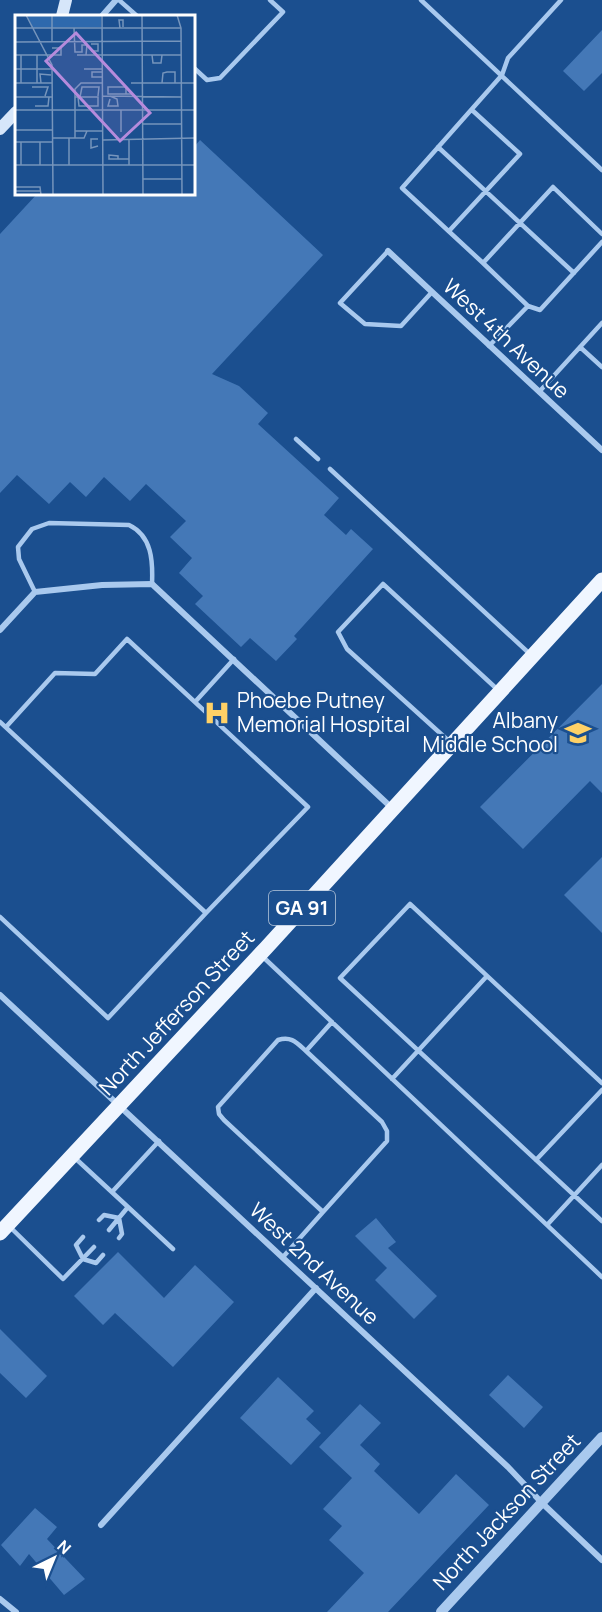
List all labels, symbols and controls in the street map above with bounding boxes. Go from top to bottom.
inset map [15,15,195,195]
street label: West 4th Avenue [437,272,576,404]
place label: Phoebe Putney Memorial Hospital [237,686,410,738]
hospital icon: Phoebe Putney Memorial Hospital [202,698,232,728]
place label: Albany Middle School [422,706,558,758]
school or university icon: Albany Middle School [563,718,593,748]
road number: GA 91 [269,891,335,925]
street label: North Jefferson Street [92,924,260,1101]
street label: West 2nd Avenue [244,1196,385,1331]
street label: North Jackson Street [426,1427,586,1596]
north arrow [24,1528,84,1588]
text: N [53,1535,76,1559]

